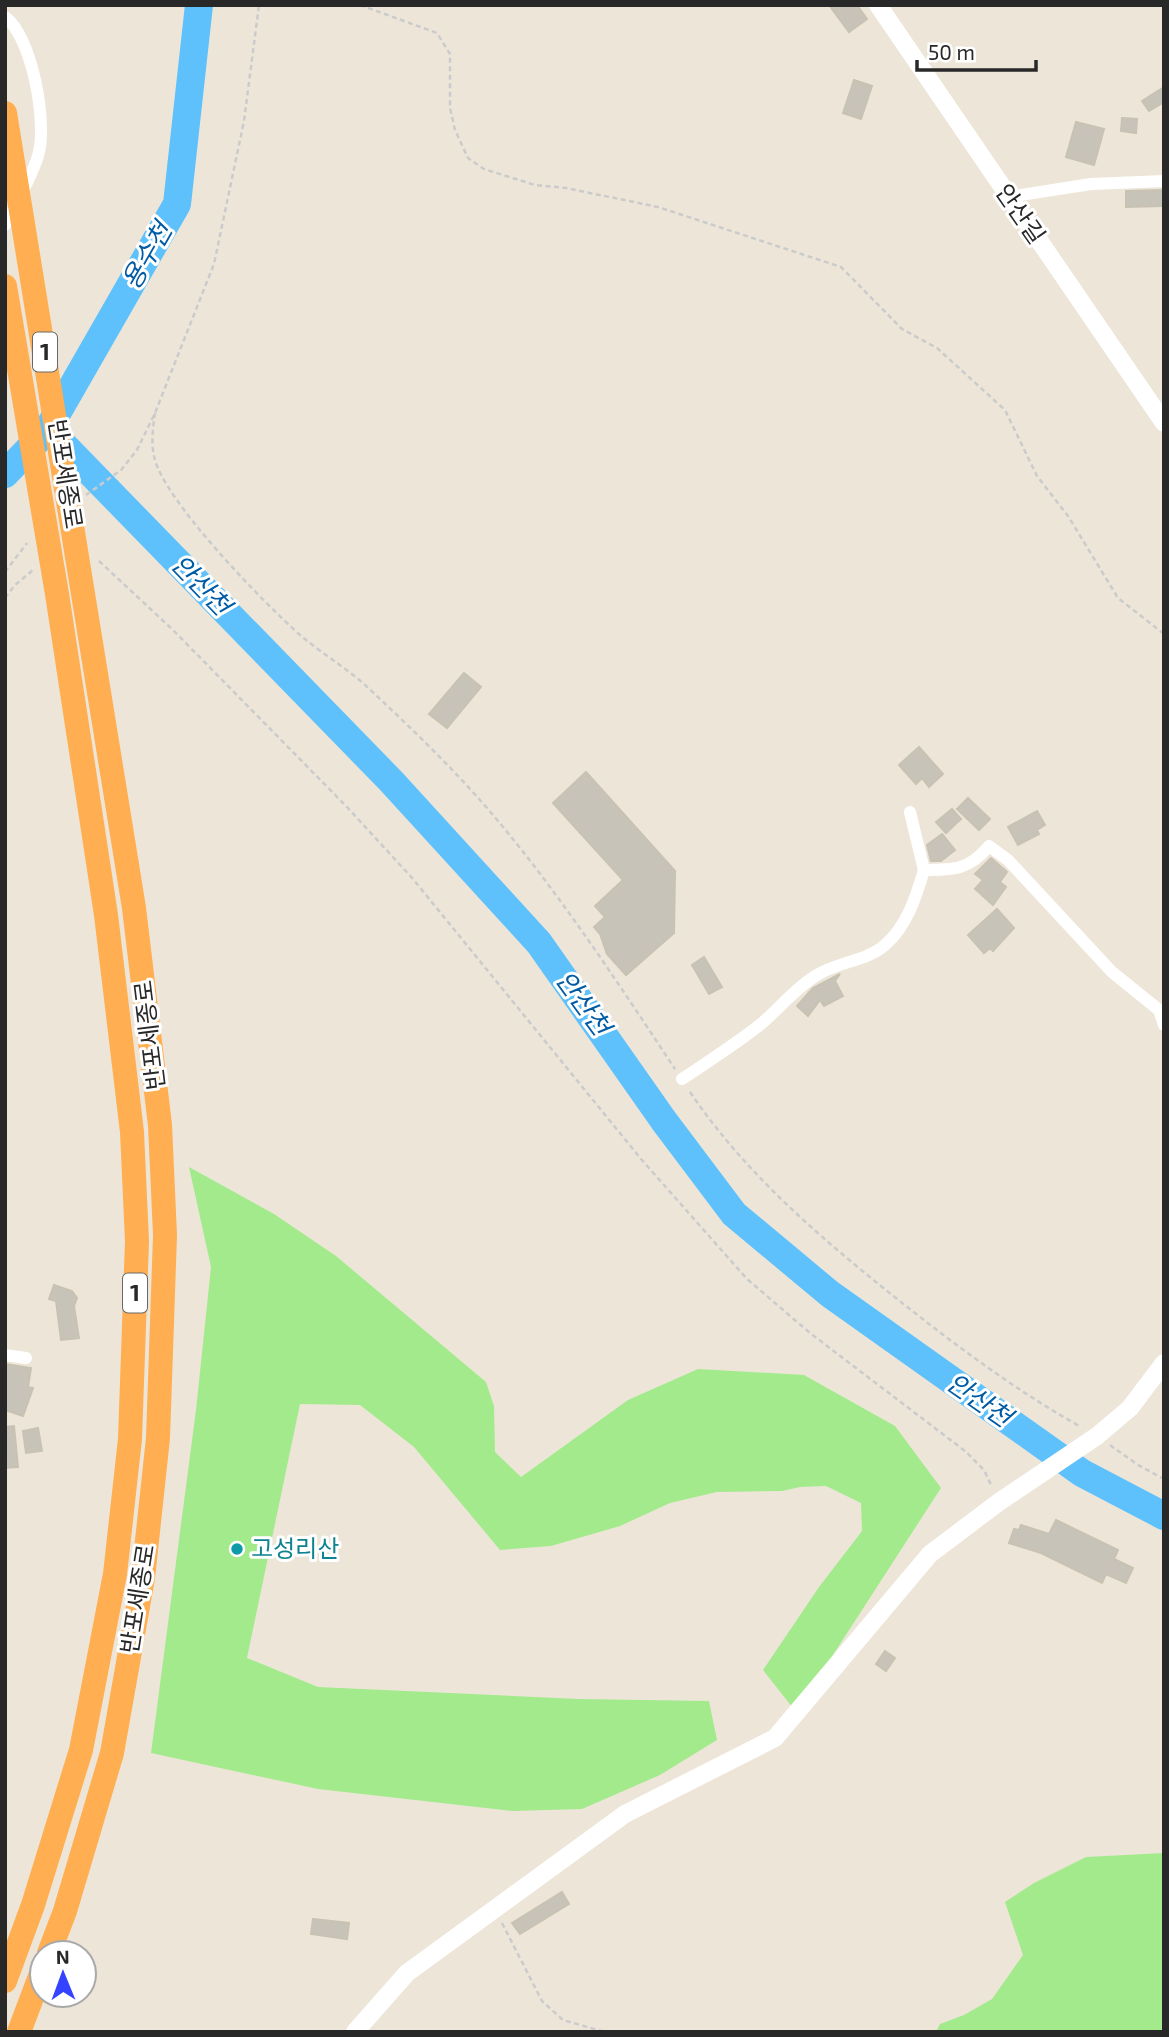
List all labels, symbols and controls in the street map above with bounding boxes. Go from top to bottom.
scale bar [917,28,1036,72]
text: 50 m [928,39,975,64]
street label: 안산길 [990,178,1052,249]
water label: 용수천 [114,214,179,294]
road number: 1 [33,332,57,372]
street label: 반포세종로 [44,417,89,531]
water label: 안산천 [166,547,240,623]
water label: 안산천 [551,964,620,1043]
street label: 반포세종로 [127,979,170,1092]
road number: 1 [123,1274,147,1312]
water label: 안산천 [942,1365,1021,1434]
place label: 고성리산 [251,1533,339,1562]
marker: 고성리산 [229,1541,245,1557]
street label: 반포세종로 [114,1542,159,1656]
north arrow [28,1939,98,2009]
text: N [56,1945,70,1968]

